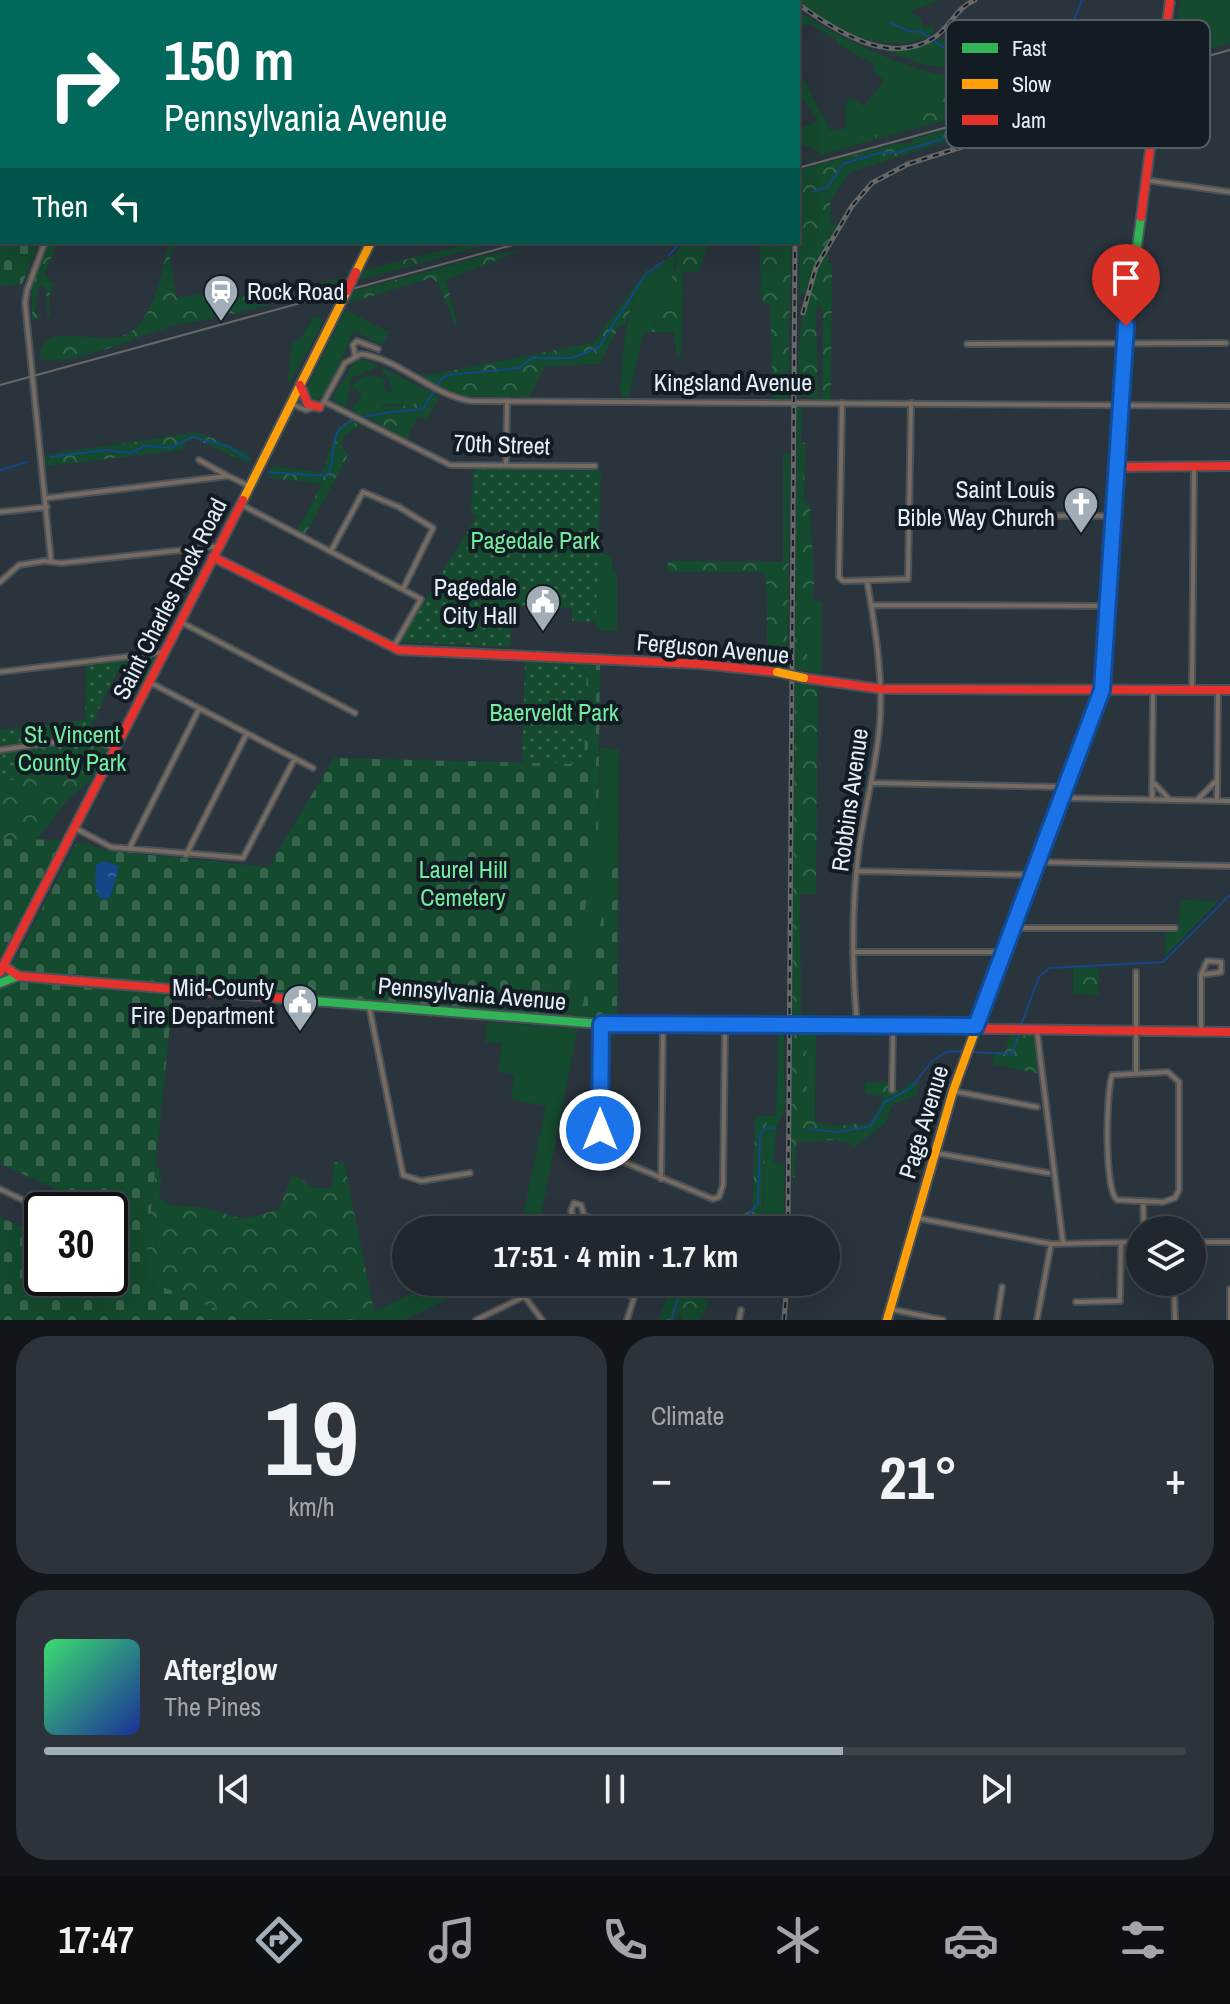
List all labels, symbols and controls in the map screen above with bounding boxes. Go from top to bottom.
legend [946,20,1210,148]
text: 150 m [164,22,294,97]
icon: right [32,32,136,136]
text: Fast [1012,33,1046,63]
text: Slow [1012,69,1051,99]
text: Pennsylvania Avenue [164,94,447,142]
text: Jam [1012,105,1046,135]
icon: left [104,184,148,228]
text: Then [32,186,88,226]
pin [1092,244,1160,326]
icon: arrive [1104,256,1148,300]
station icon: Rock Road [202,273,240,323]
place label: Rock Road [247,275,344,307]
street label: Kingsland Avenue [654,366,812,398]
street label: 70th Street [453,426,551,462]
place label: Saint Louis Bible Way Church [897,473,1055,533]
church icon: Saint Louis Bible Way Church [1062,485,1100,535]
street label: Saint Charles Rock Road [104,492,234,705]
park label: Pagedale Park [470,524,600,556]
place label: Pagedale City Hall [434,571,517,631]
public building icon: Pagedale City Hall [524,583,562,633]
street label: Ferguson Avenue [635,625,791,671]
park label: Baerveldt Park [489,696,619,728]
park label: St. Vincent County Park [18,718,126,778]
street label: Robbins Avenue [823,726,875,873]
park label: Laurel Hill Cemetery [419,853,507,913]
street label: Pennsylvania Avenue [377,969,568,1017]
place label: Mid-County Fire Department [131,971,275,1031]
public building icon: Mid-County Fire Department [281,983,319,1033]
street label: Page Avenue [891,1061,955,1182]
position arrow [558,1088,642,1172]
speed limit sign: 30 [24,1192,128,1296]
map controls [1126,1216,1206,1296]
button: layers [1126,1216,1206,1296]
text: 17:51 · 4 min · 1.7 km [494,1236,738,1276]
text: 19 [264,1367,359,1507]
text: Climate [651,1398,724,1433]
text: 21° [879,1437,958,1518]
text: − [651,1448,672,1508]
text: + [1165,1448,1186,1508]
text: km/h [288,1489,335,1524]
text: Afterglow [164,1649,277,1689]
text: The Pines [164,1689,261,1724]
icon: previous [212,1767,256,1811]
icon: pause [593,1767,637,1811]
icon: next [974,1767,1018,1811]
icon: directions [251,1912,307,1968]
icon: music [424,1912,480,1968]
icon: phone [597,1912,653,1968]
icon: climate [770,1912,826,1968]
icon: car [943,1912,999,1968]
icon: filters [1115,1912,1171,1968]
text: 17:47 [58,1916,134,1964]

